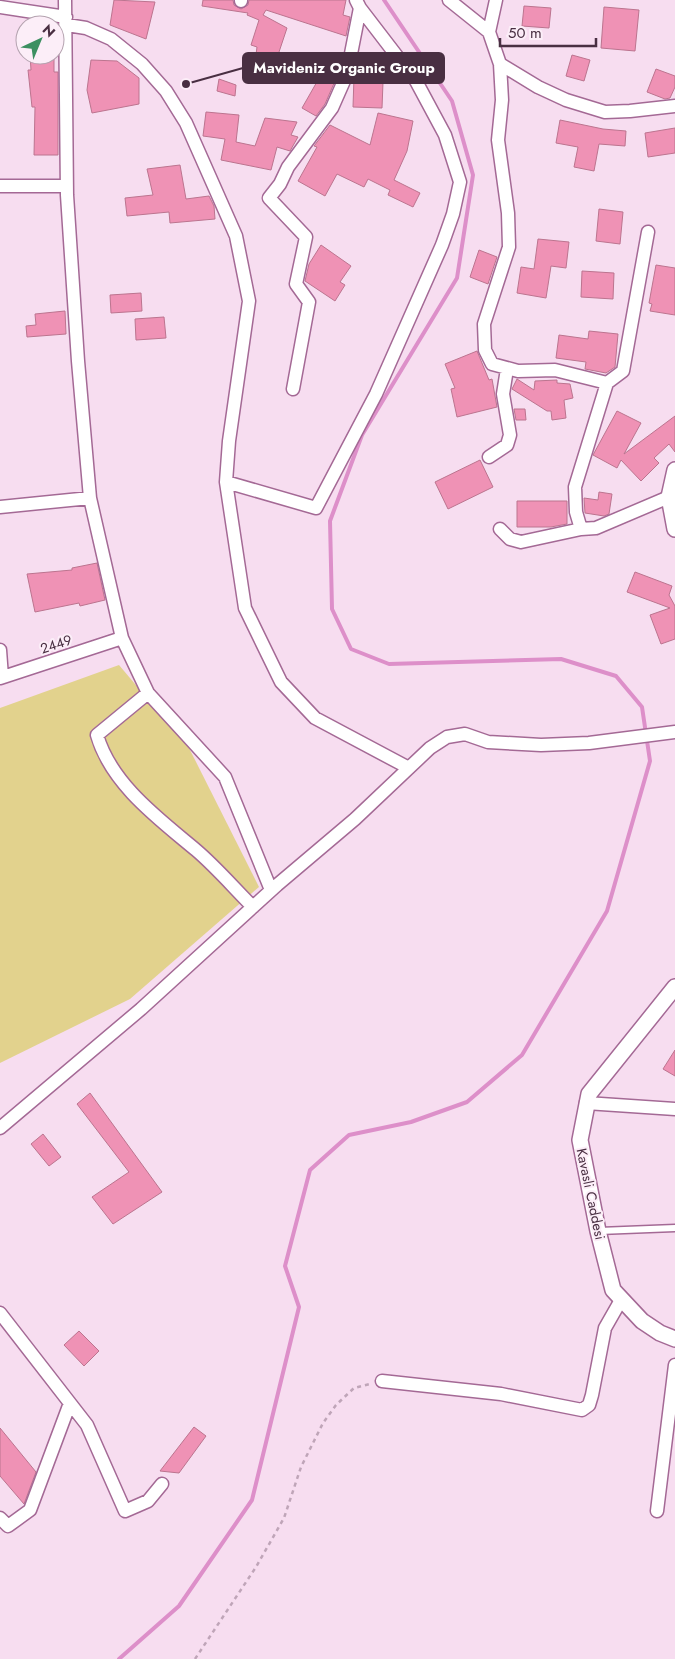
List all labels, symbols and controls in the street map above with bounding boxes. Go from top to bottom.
north arrow [15,15,65,65]
scale bar [500,15,596,47]
text: N [38,20,60,42]
text: 50 m [508,22,542,44]
callout: Mavideniz Organic Group [243,53,444,83]
text: Mavideniz Organic Group [253,57,435,79]
street label: 2449 [38,629,74,659]
street label: Kavasli Caddesi [572,1146,610,1242]

